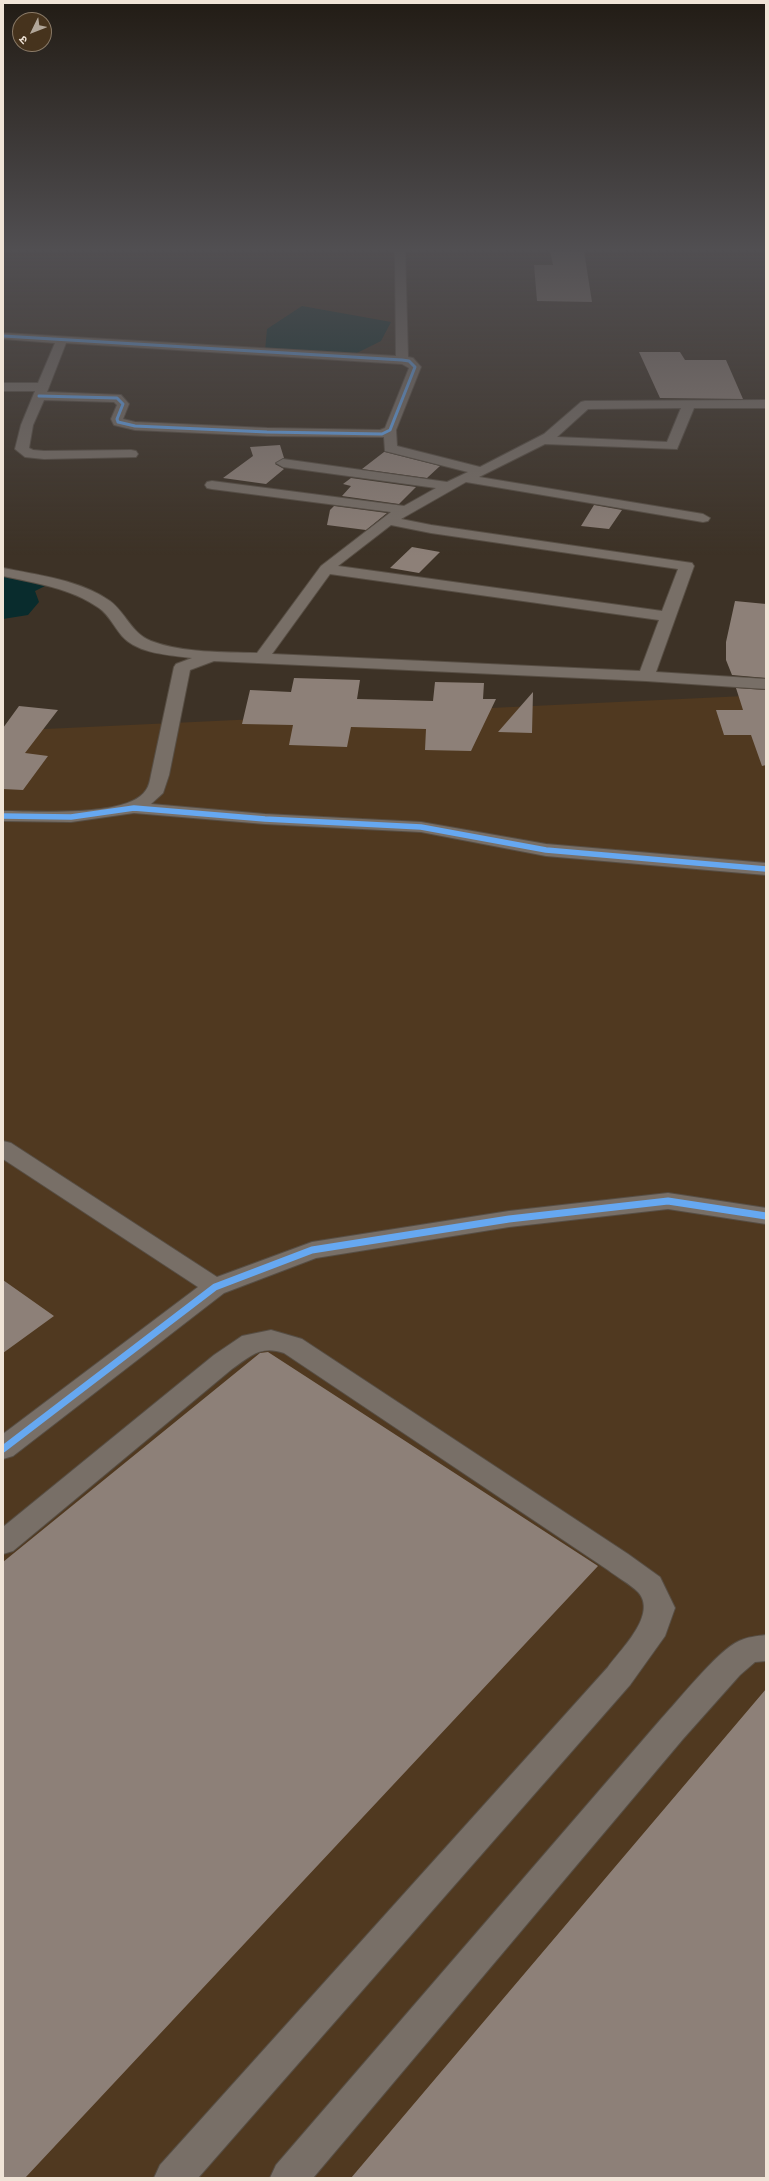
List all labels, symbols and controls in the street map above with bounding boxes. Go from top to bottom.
north arrow [12,12,52,52]
text: उ [17,33,31,47]

